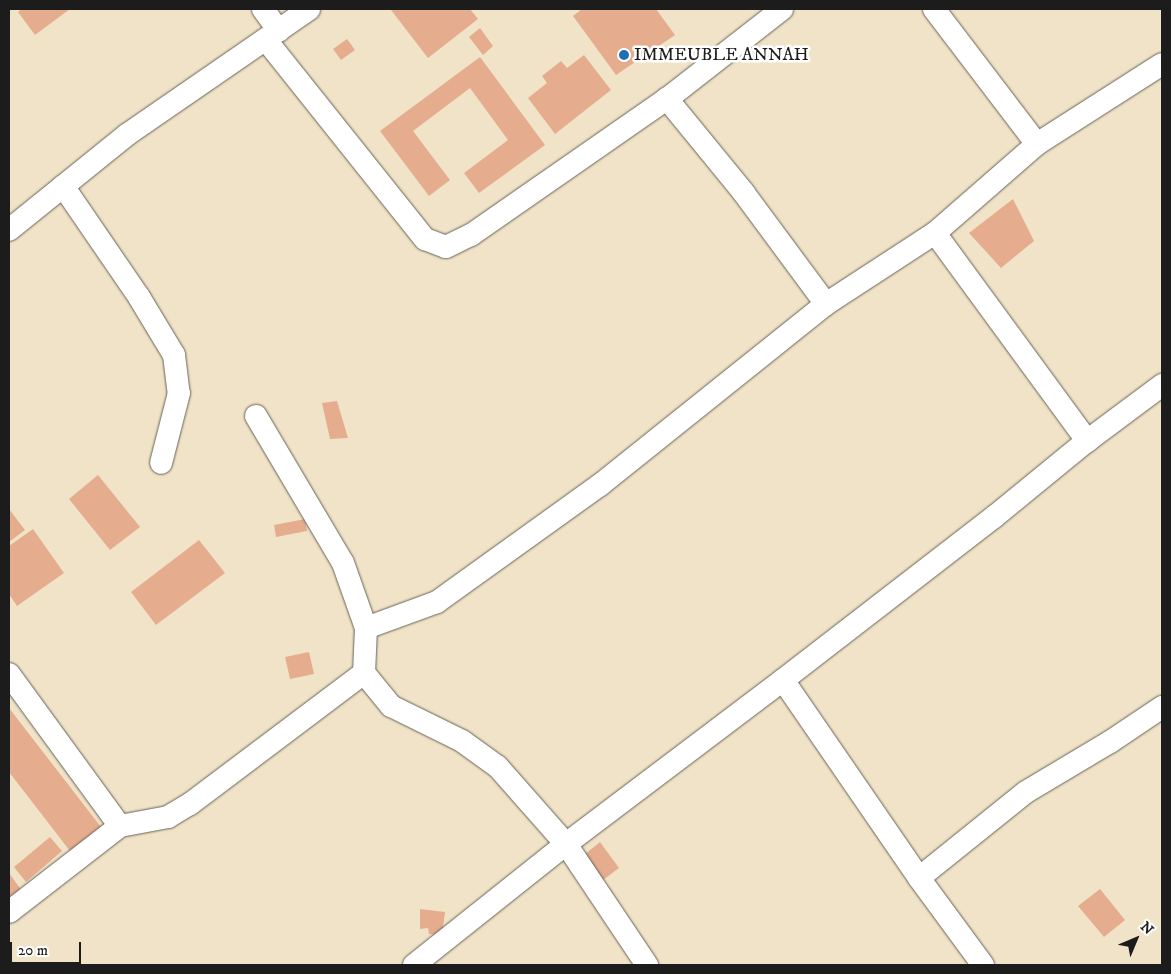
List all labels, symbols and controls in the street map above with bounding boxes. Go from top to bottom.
place label: IMMEUBLE ANNAH [634,44,809,66]
marker: IMMEUBLE ANNAH [618,49,630,61]
north arrow [1111,914,1161,964]
text: N [1136,918,1157,939]
scale bar [12,932,84,964]
text: 20 m [18,941,48,960]

